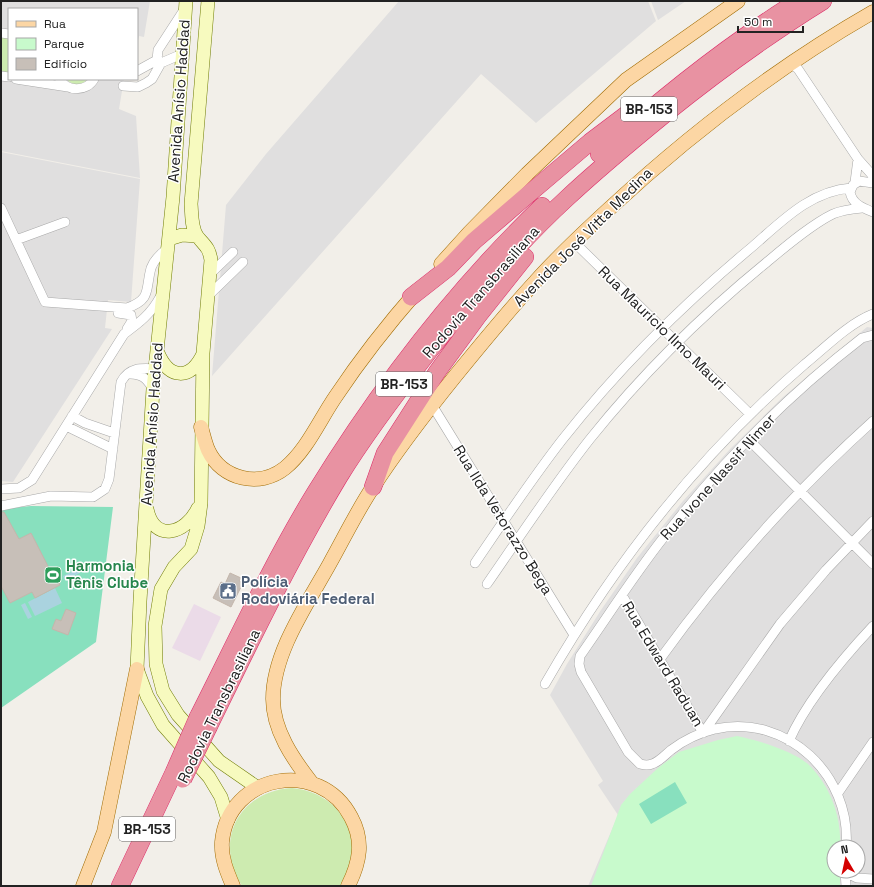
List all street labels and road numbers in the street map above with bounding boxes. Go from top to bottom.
street label: Avenida Anísio Haddad [163,19,194,183]
road number: BR-153 [621,97,677,121]
street label: Avenida José Vitta Medina [509,163,657,310]
street label: Rodovia Transbrasiliana [418,221,543,362]
street label: Rua Maurício Ilmo Mauri [595,262,730,394]
street label: Avenida Anísio Haddad [136,342,167,506]
road number: BR-153 [376,372,432,396]
street label: Rua Ivone Nassif Nimer [656,409,780,544]
street label: Rua Ilda Vetorazzo Bega [449,441,558,599]
street label: Rua Edward Raduan [618,597,708,730]
street label: Rodovia Transbrasiliana [173,625,264,786]
road number: BR-153 [119,817,175,841]

